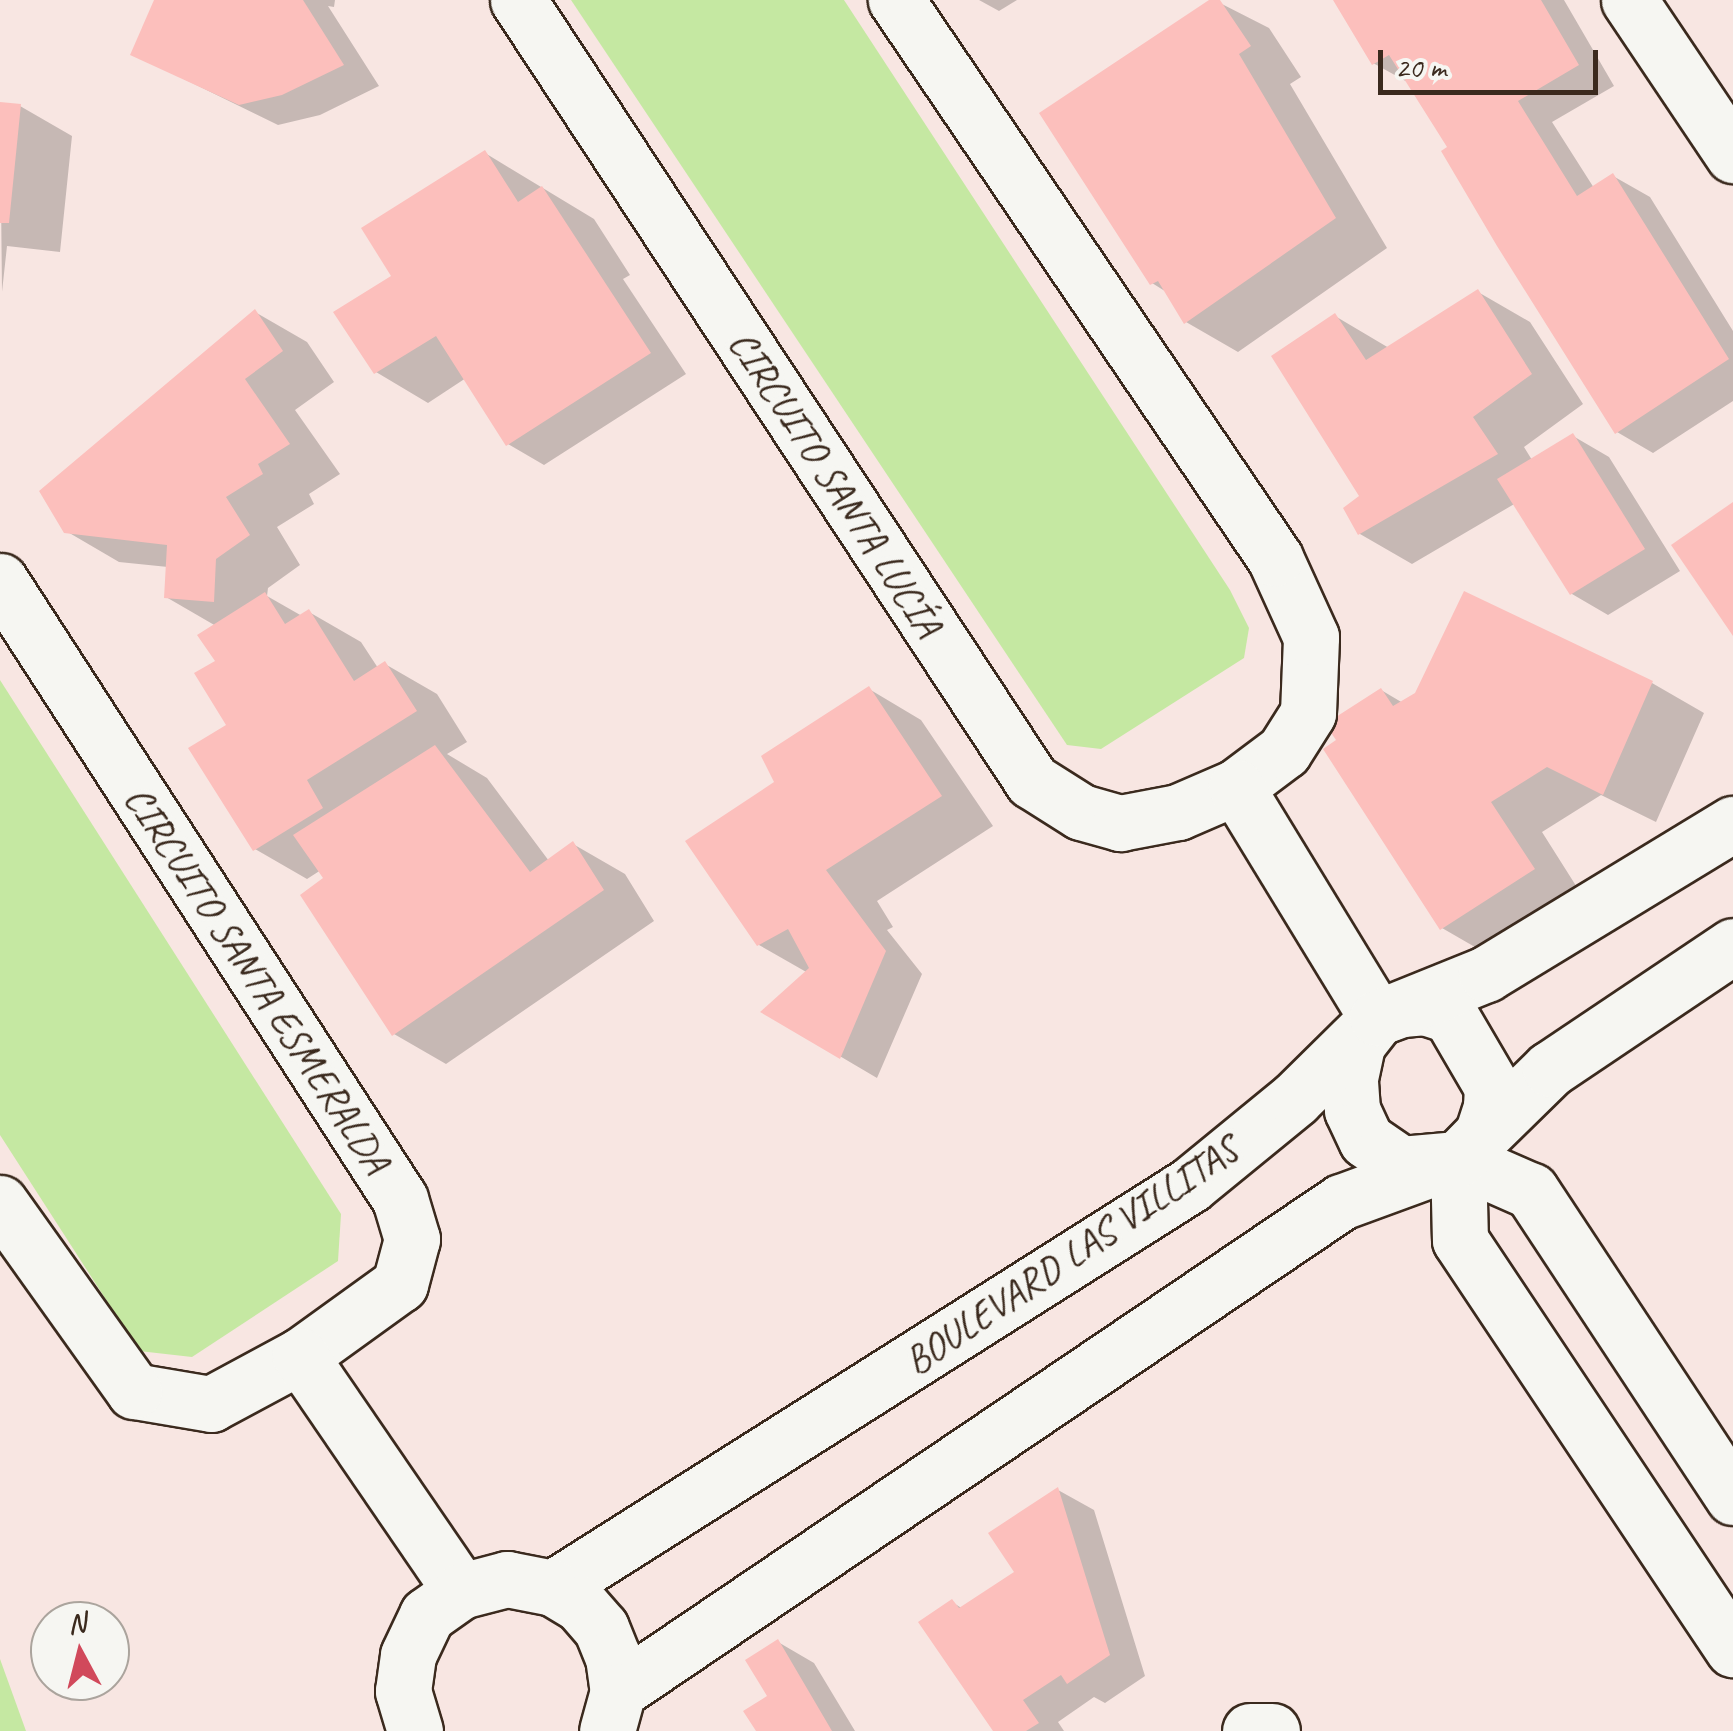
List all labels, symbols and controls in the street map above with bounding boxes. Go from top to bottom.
scale bar [1383,30,1603,92]
text: 20 m [1395,48,1446,86]
street label: CIRCUITO SANTA LUCÍA [719,321,953,645]
street label: CIRCUITO SANTA ESMERALDA [114,776,402,1182]
street label: BOULEVARD LAS VILLITAS [894,1125,1248,1385]
north arrow [30,1601,130,1701]
text: N [66,1604,87,1641]

